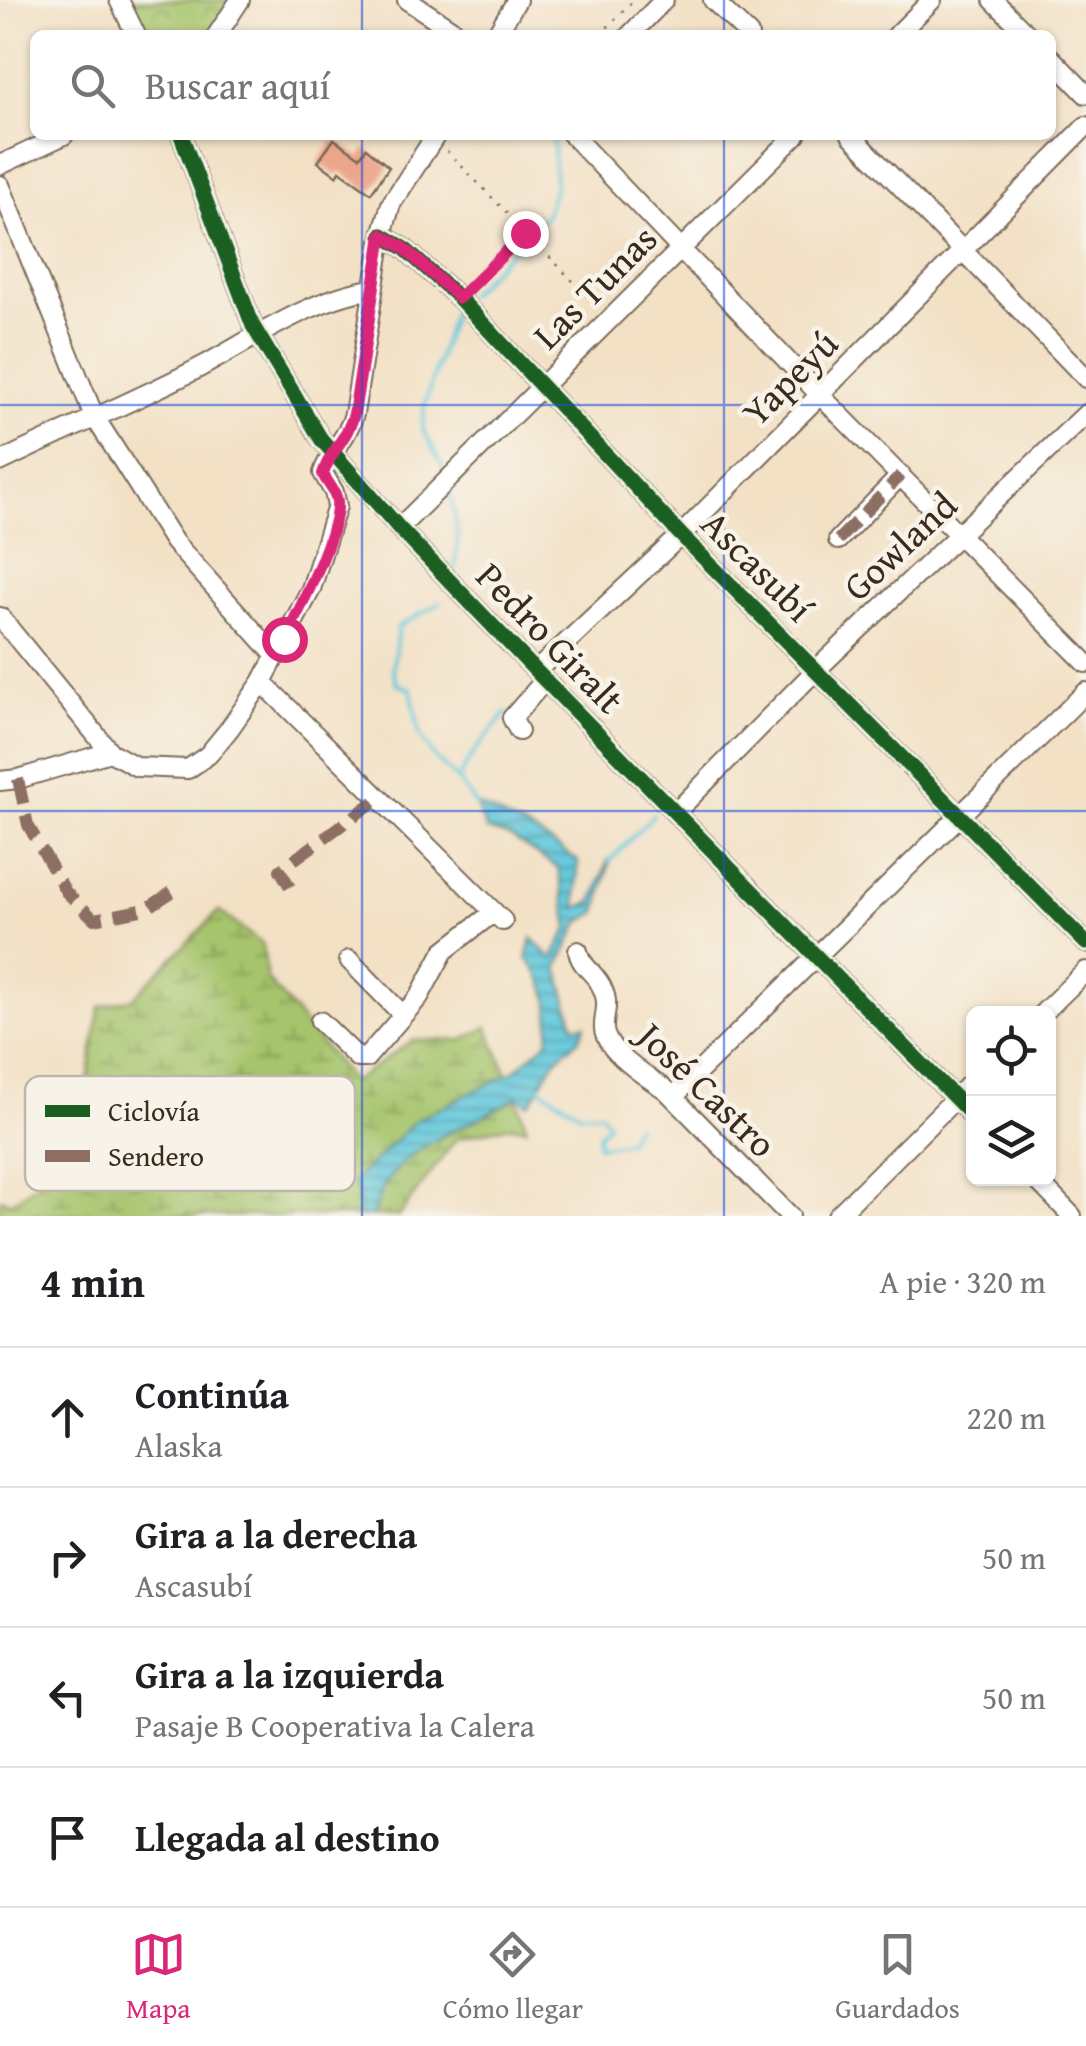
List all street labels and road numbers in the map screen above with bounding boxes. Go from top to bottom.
street label: Las Tunas [519,211,669,361]
street label: Yapeyú [728,316,851,438]
street label: Gowland [830,477,970,613]
street label: Ascasubí [689,496,828,635]
street label: Pedro Giralt [464,549,637,726]
street label: José Castro [623,1006,790,1170]

